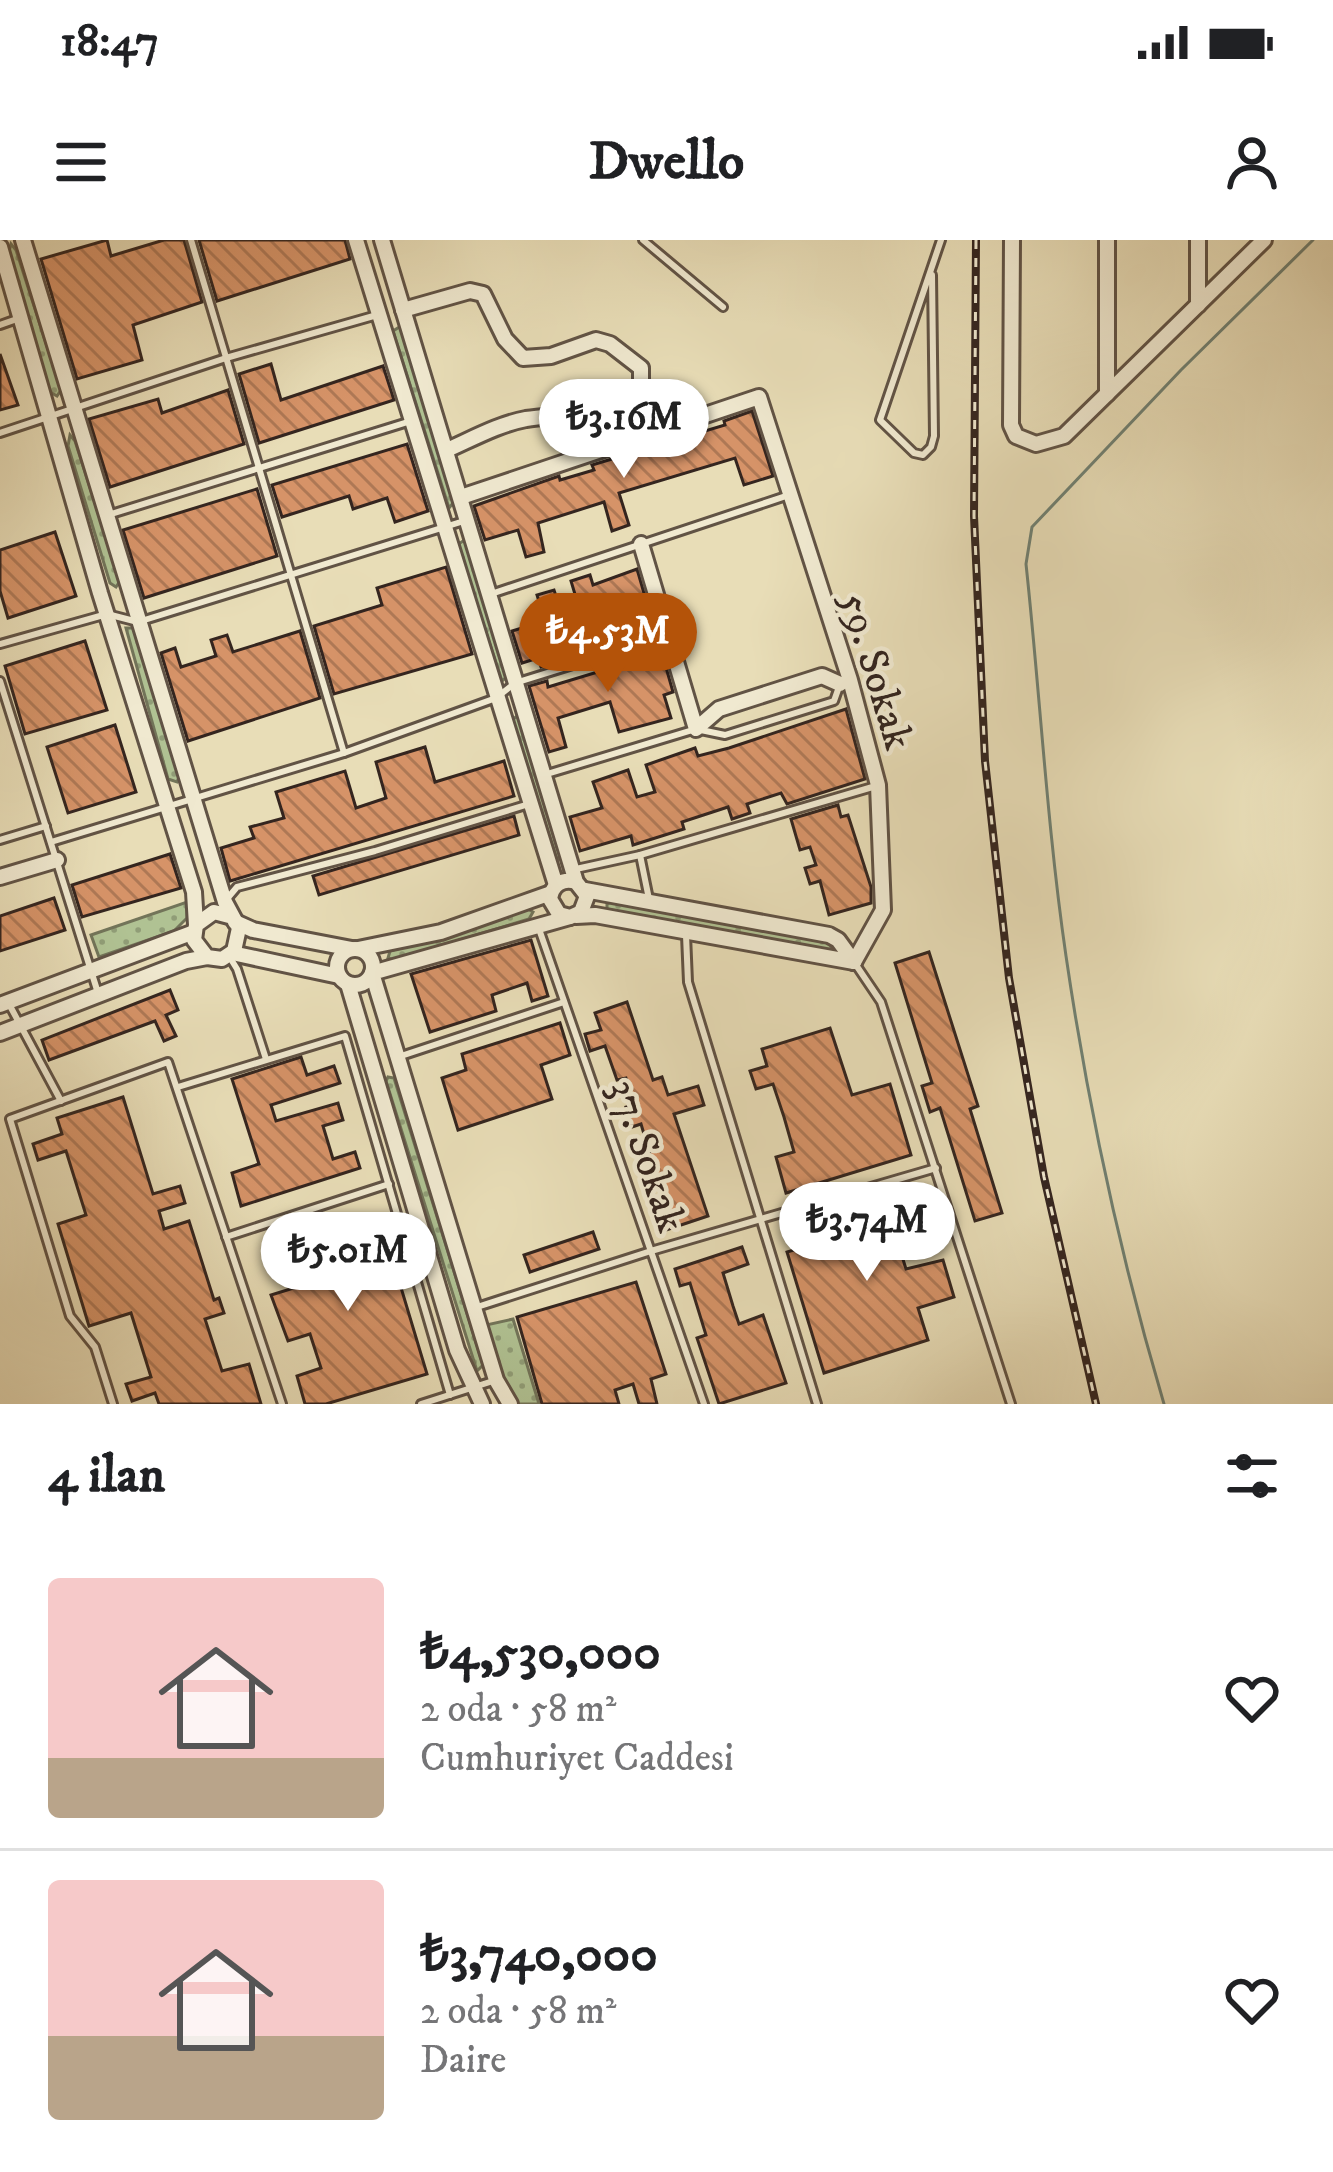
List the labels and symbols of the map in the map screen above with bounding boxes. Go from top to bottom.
pin: ₺3.16M [526,379,722,481]
street label: 59. Sokak [827,586,924,756]
pin: ₺4.53M [510,593,706,695]
street label: 37. Sokak [596,1073,697,1239]
pin: ₺3.74M [769,1182,965,1284]
pin: ₺5.01M [250,1212,446,1314]

